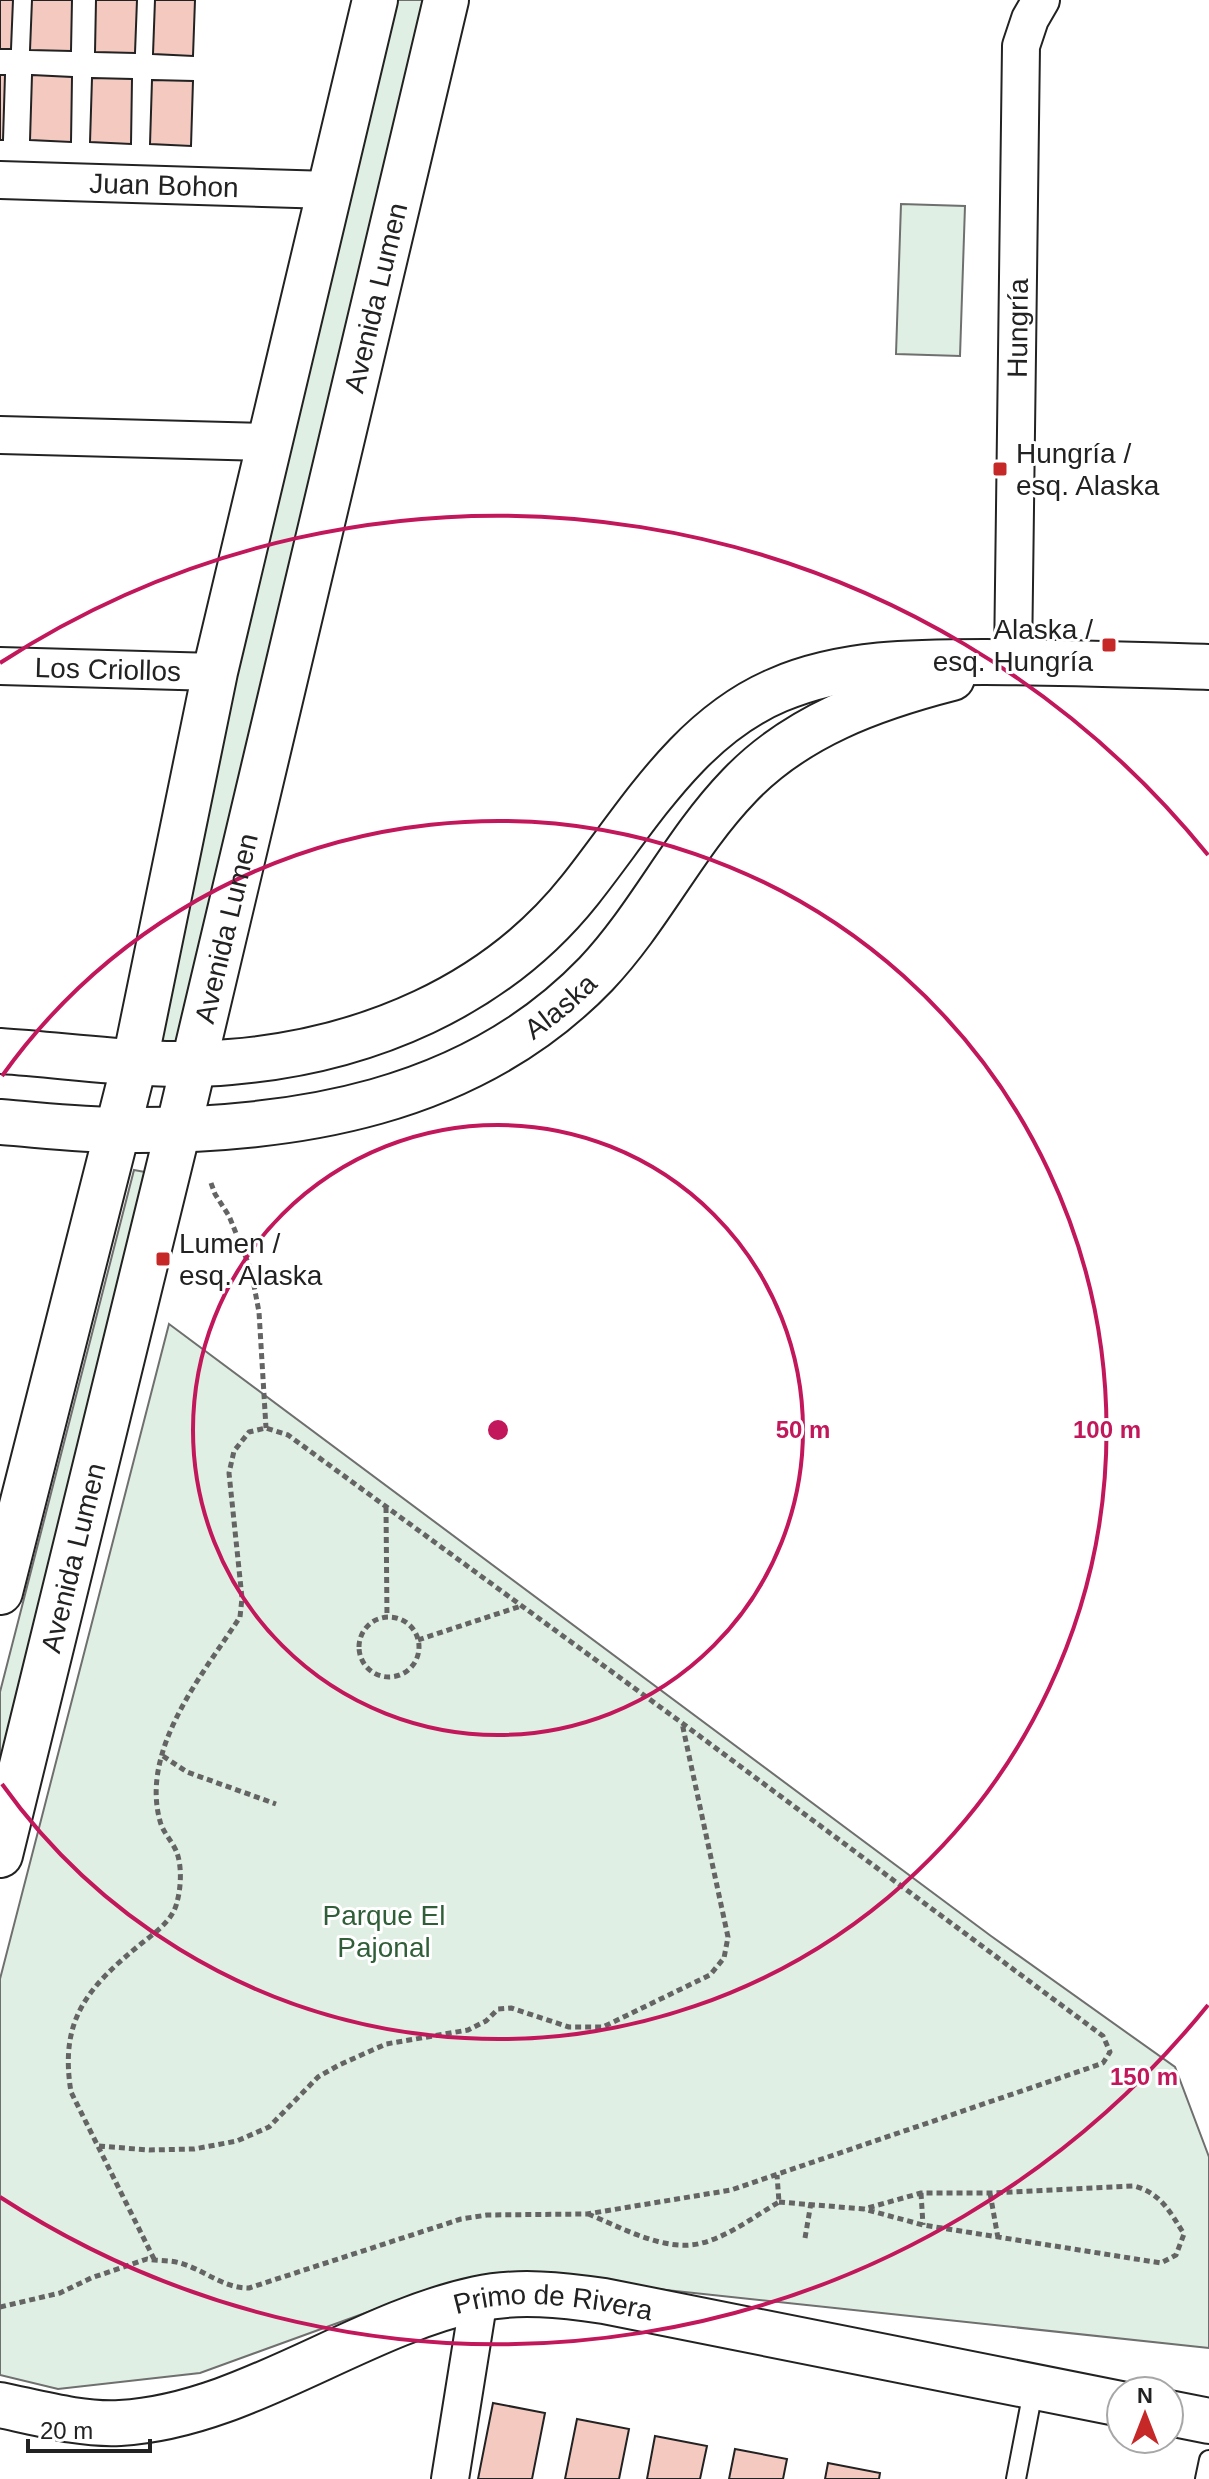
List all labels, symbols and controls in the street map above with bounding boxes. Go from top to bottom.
street label: Juan Bohon [89,167,239,203]
street label: Avenida Lumen [338,200,413,396]
street label: Hungría [1001,278,1033,378]
place label: Hungría / esq. Alaska [1016,438,1160,501]
marker: Hungría / esq. Alaska [991,460,1009,478]
place label: Alaska / esq. Hungría [933,614,1093,677]
marker: Alaska / esq. Hungría [1100,636,1118,654]
street label: Los Criollos [34,651,182,687]
street label: Avenida Lumen [188,830,263,1026]
street label: Alaska [518,967,603,1045]
place label: Lumen / esq. Alaska [179,1228,323,1291]
marker: Lumen / esq. Alaska [154,1250,172,1268]
centre of rings [484,1416,512,1444]
text: 50 m [776,1416,830,1443]
text: 100 m [1073,1416,1141,1443]
street label: Avenida Lumen [35,1460,111,1656]
park label: Parque El Pajonal [323,1900,445,1963]
text: 150 m [1110,2063,1178,2090]
street label: Primo de Rivera [450,2278,656,2326]
north arrow [1105,2375,1185,2455]
text: N [1137,2383,1153,2408]
scale bar [28,2403,150,2453]
text: 20 m [40,2417,93,2444]

